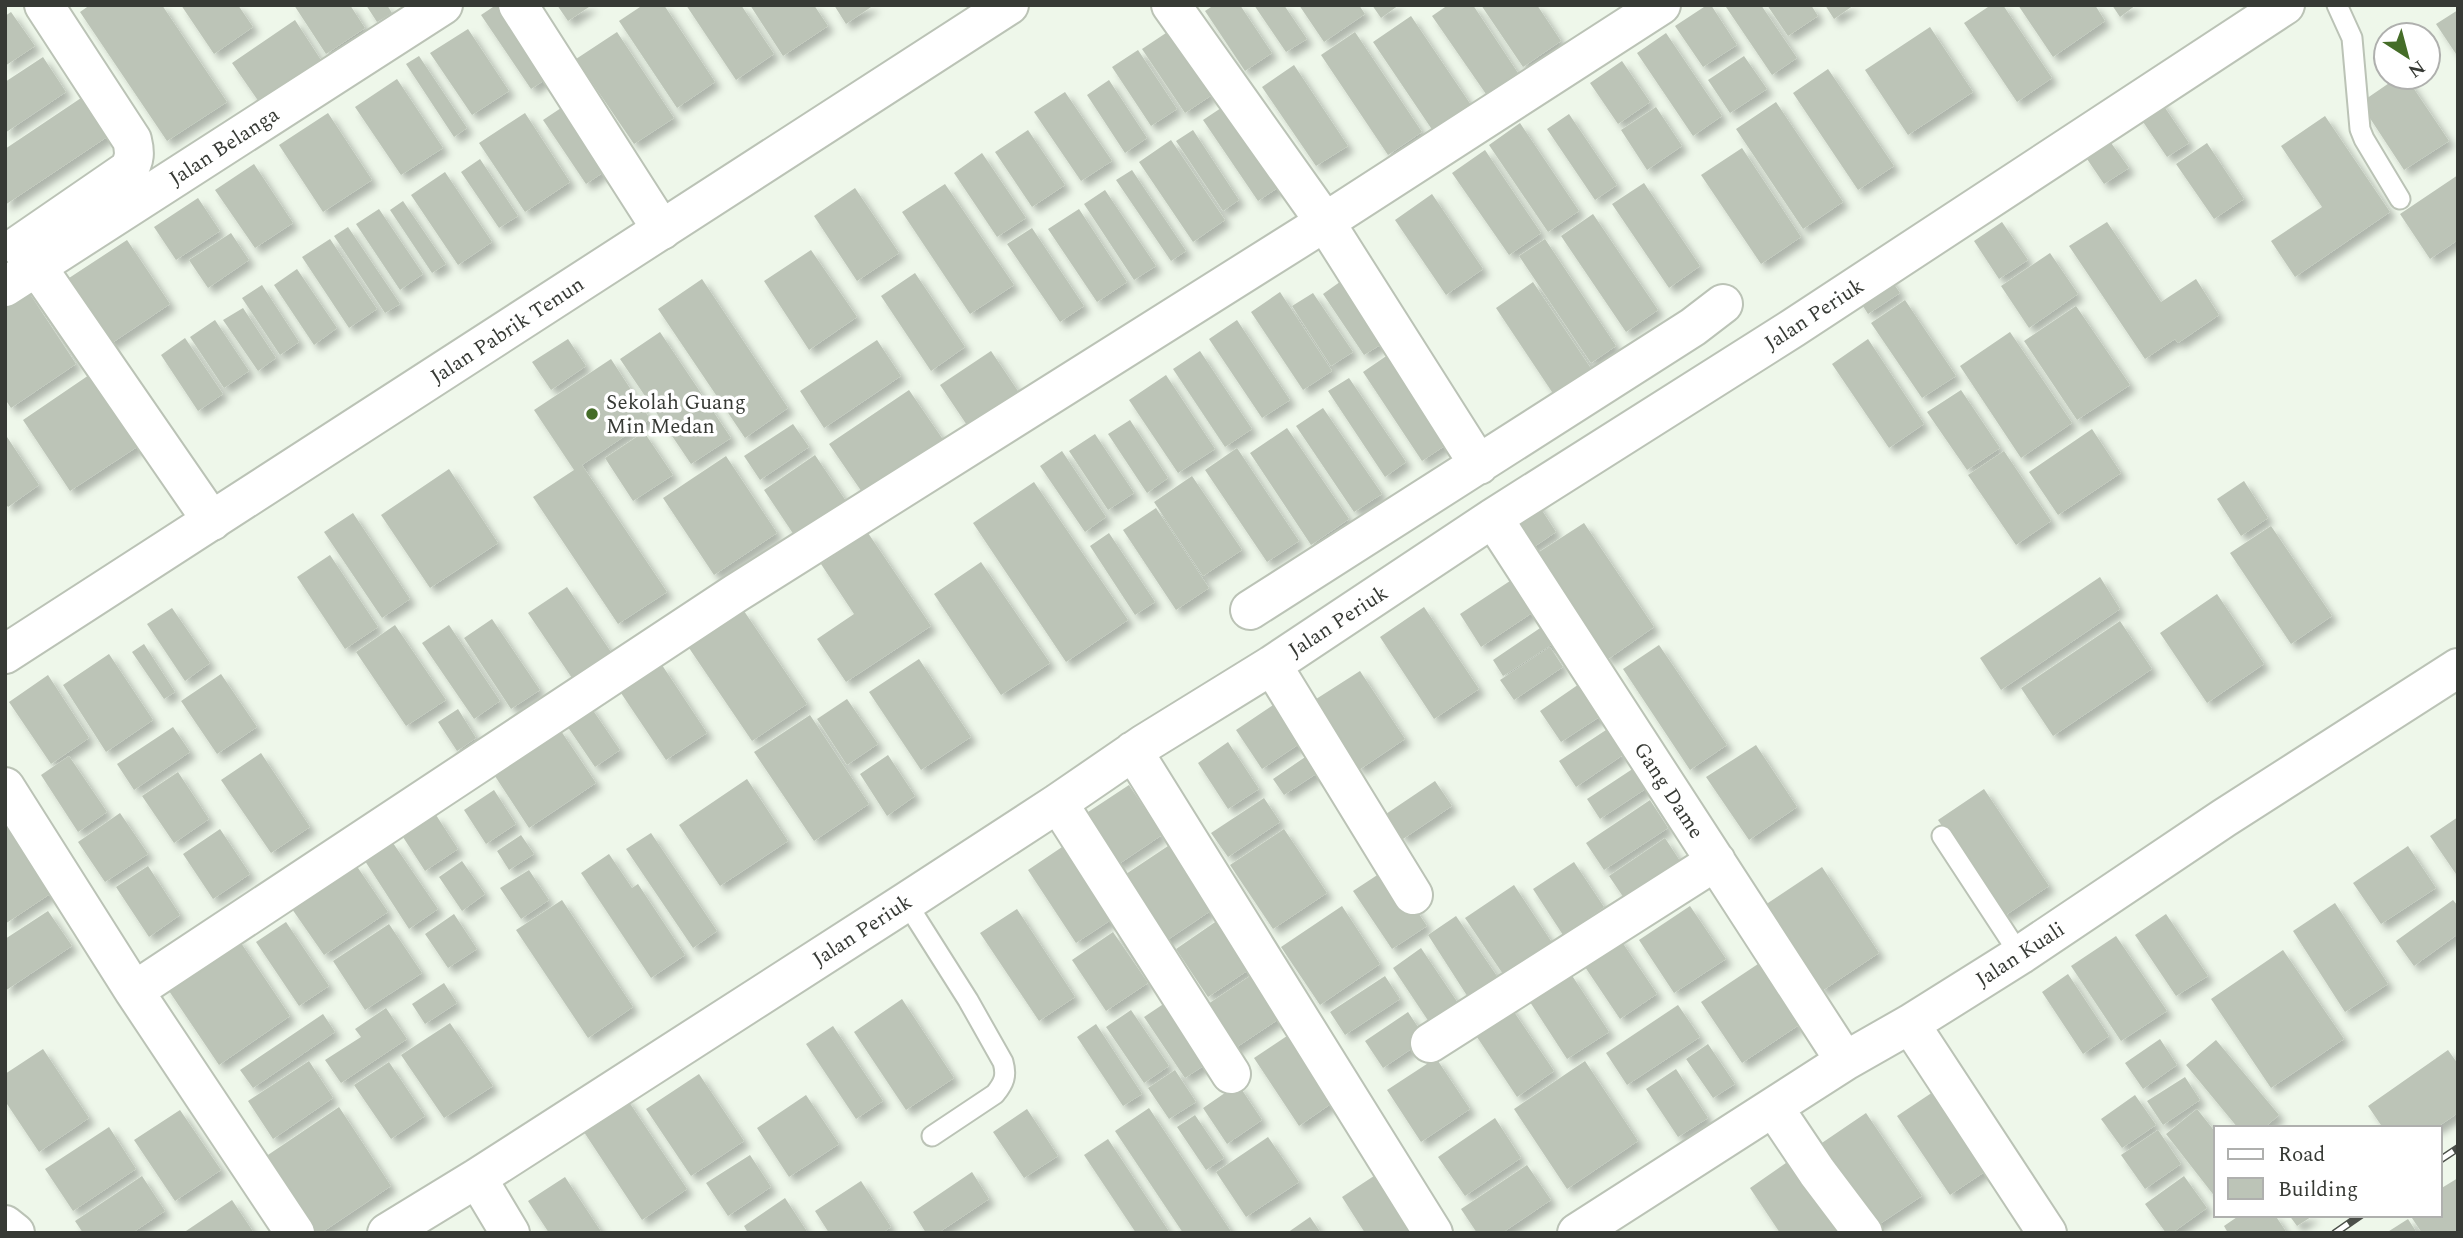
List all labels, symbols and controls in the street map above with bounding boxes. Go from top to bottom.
north arrow [2372,21,2442,91]
text: N [2401,52,2431,85]
street label: Jalan Belanga [163,99,287,195]
street label: Jalan Pabrik Tenun [424,269,591,393]
street label: Jalan Periuk [1758,270,1871,359]
place label: Sekolah Guang Min Medan [606,387,746,443]
marker: Sekolah Guang Min Medan [584,406,600,422]
street label: Jalan Periuk [1282,577,1395,666]
street label: Gang Dame [1625,736,1712,845]
street label: Jalan Periuk [806,886,919,975]
street label: Jalan Kuali [1970,914,2072,996]
legend [2214,1126,2442,1217]
text: Road [2278,1139,2325,1171]
text: Building [2278,1174,2358,1206]

